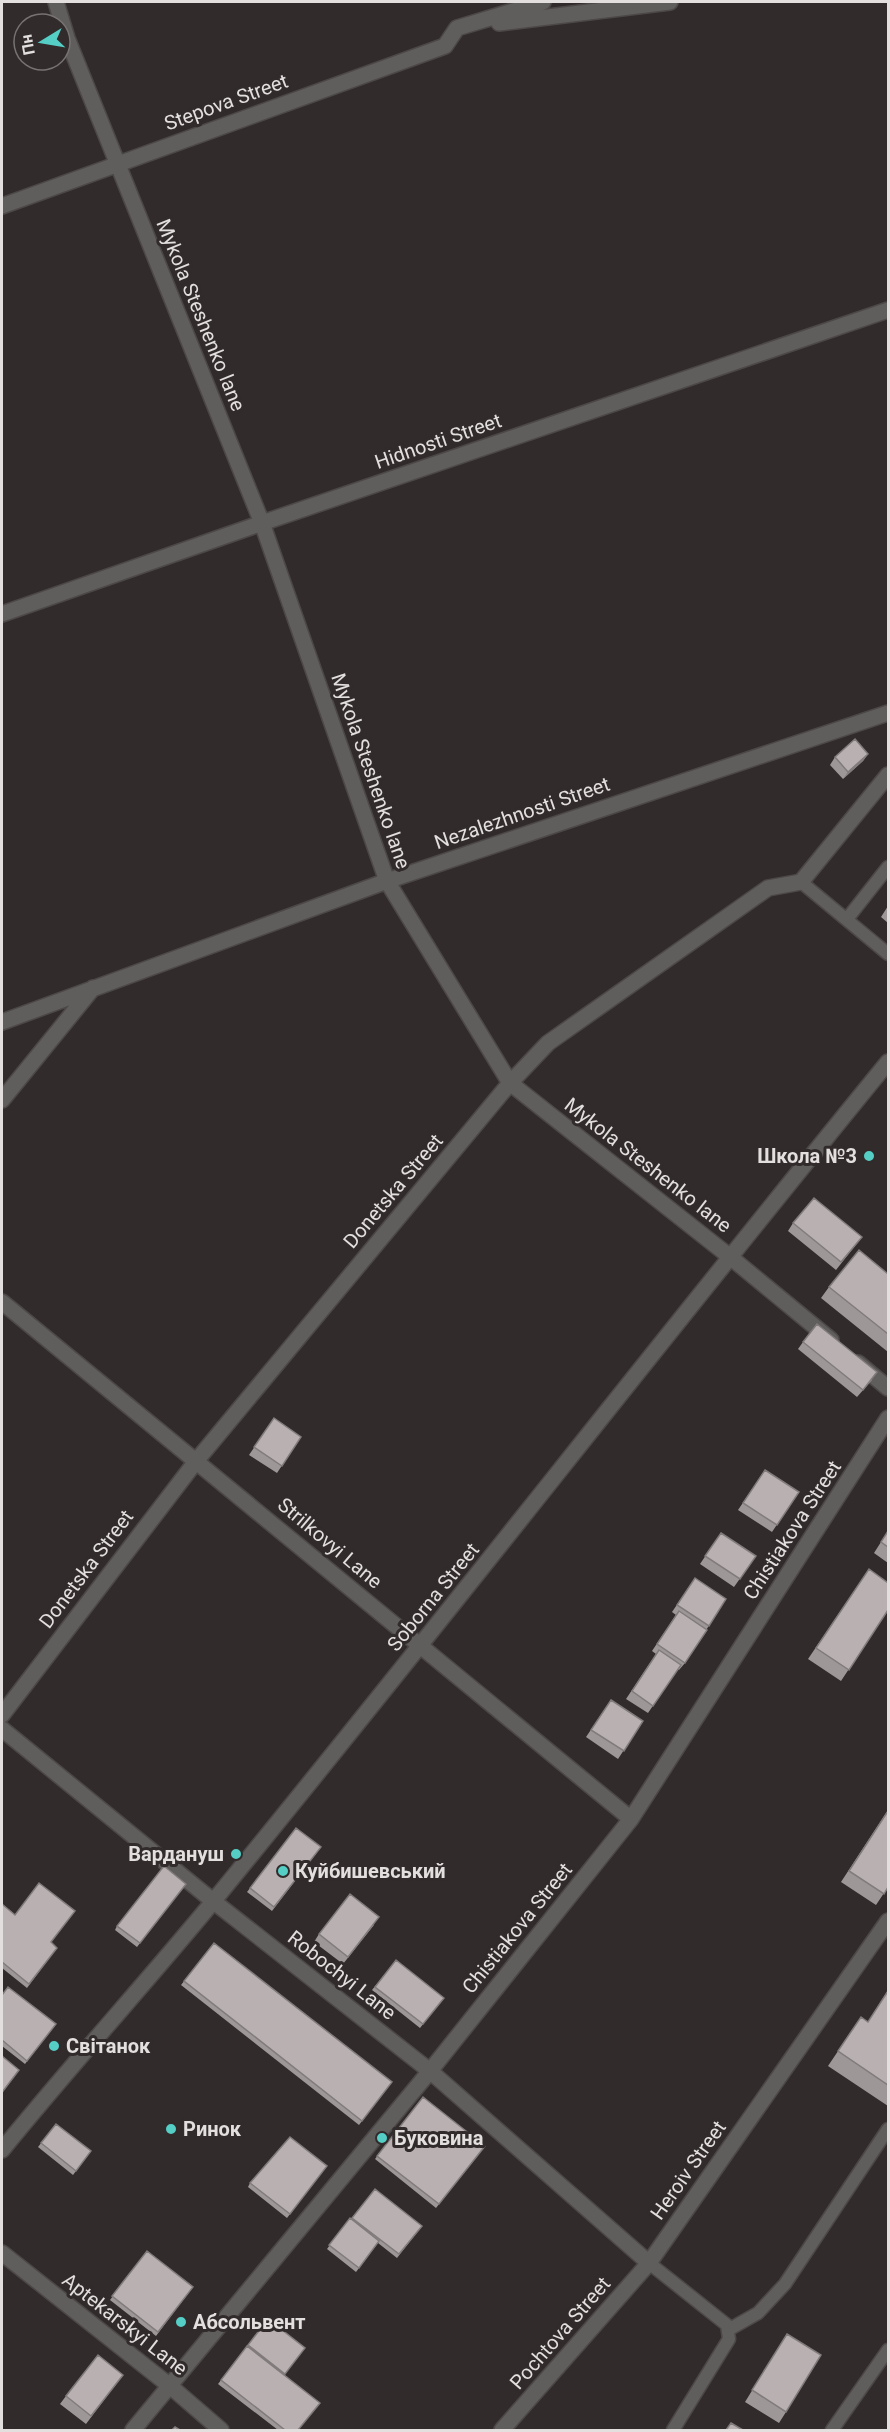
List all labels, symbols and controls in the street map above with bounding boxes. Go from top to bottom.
north arrow [12,12,72,72]
text: Пн [16,33,39,57]
street label: Stepova Street [161,69,291,135]
street label: Mykola Steshenko lane [151,215,251,415]
street label: Hidnosti Street [372,408,504,474]
street label: Mykola Steshenko lane [326,670,416,872]
street label: Nezalezhnosti Street [431,772,613,854]
street label: Mykola Steshenko lane [560,1092,736,1238]
street label: Donetska Street [338,1129,448,1253]
place label: Школа №3 [757,1144,857,1168]
marker: Школа №3 [862,1149,876,1163]
street label: Chistiakova Street [738,1456,846,1604]
street label: Strilkovyi Lane [273,1492,387,1594]
street label: Donetska Street [34,1505,138,1633]
street label: Soborna Street [382,1538,484,1656]
place label: Вардануш [128,1842,224,1866]
marker: Вардануш [229,1847,243,1861]
street label: Chistiakova Street [457,1858,577,1998]
place label: Куйбишевський [295,1859,446,1883]
marker: Куйбишевський [276,1864,290,1878]
street label: Robochyi Lane [283,1925,401,2025]
place label: Світанок [66,2034,151,2058]
marker: Світанок [47,2039,61,2053]
street label: Heroiv Street [645,2116,731,2224]
place label: Ринок [183,2117,242,2141]
marker: Ринок [164,2122,178,2136]
place label: Буковина [394,2126,484,2150]
marker: Буковина [375,2131,389,2145]
street label: Aptekarskyi Lane [58,2268,192,2380]
street label: Pochtova Street [505,2272,615,2394]
place label: Абсольвент [193,2310,306,2334]
marker: Абсольвент [174,2315,188,2329]

